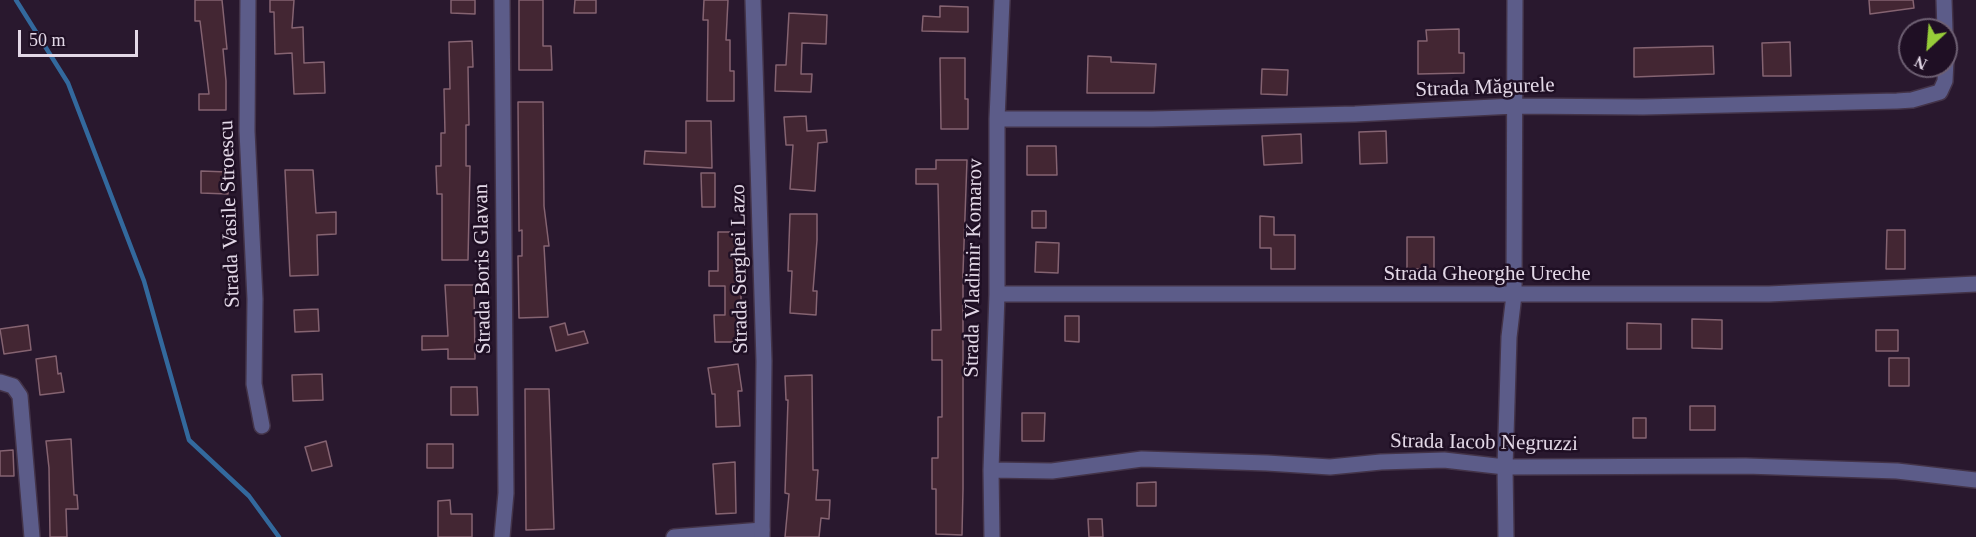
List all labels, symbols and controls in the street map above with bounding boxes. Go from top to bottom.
scale bar [21,18,141,56]
north arrow [1898,18,1958,78]
text: 50 m [29,30,66,50]
text: N [1912,53,1930,73]
street label: Strada Măgurele [1415,73,1555,103]
street label: Strada Vasile Stroescu [214,120,246,308]
street label: Strada Vladimir Komarov [959,158,989,378]
street label: Strada Boris Glavan [469,184,497,354]
street label: Strada Serghei Lazo [726,184,754,354]
street label: Strada Gheorghe Ureche [1383,261,1591,287]
street label: Strada Iacob Negruzzi [1390,429,1578,457]

